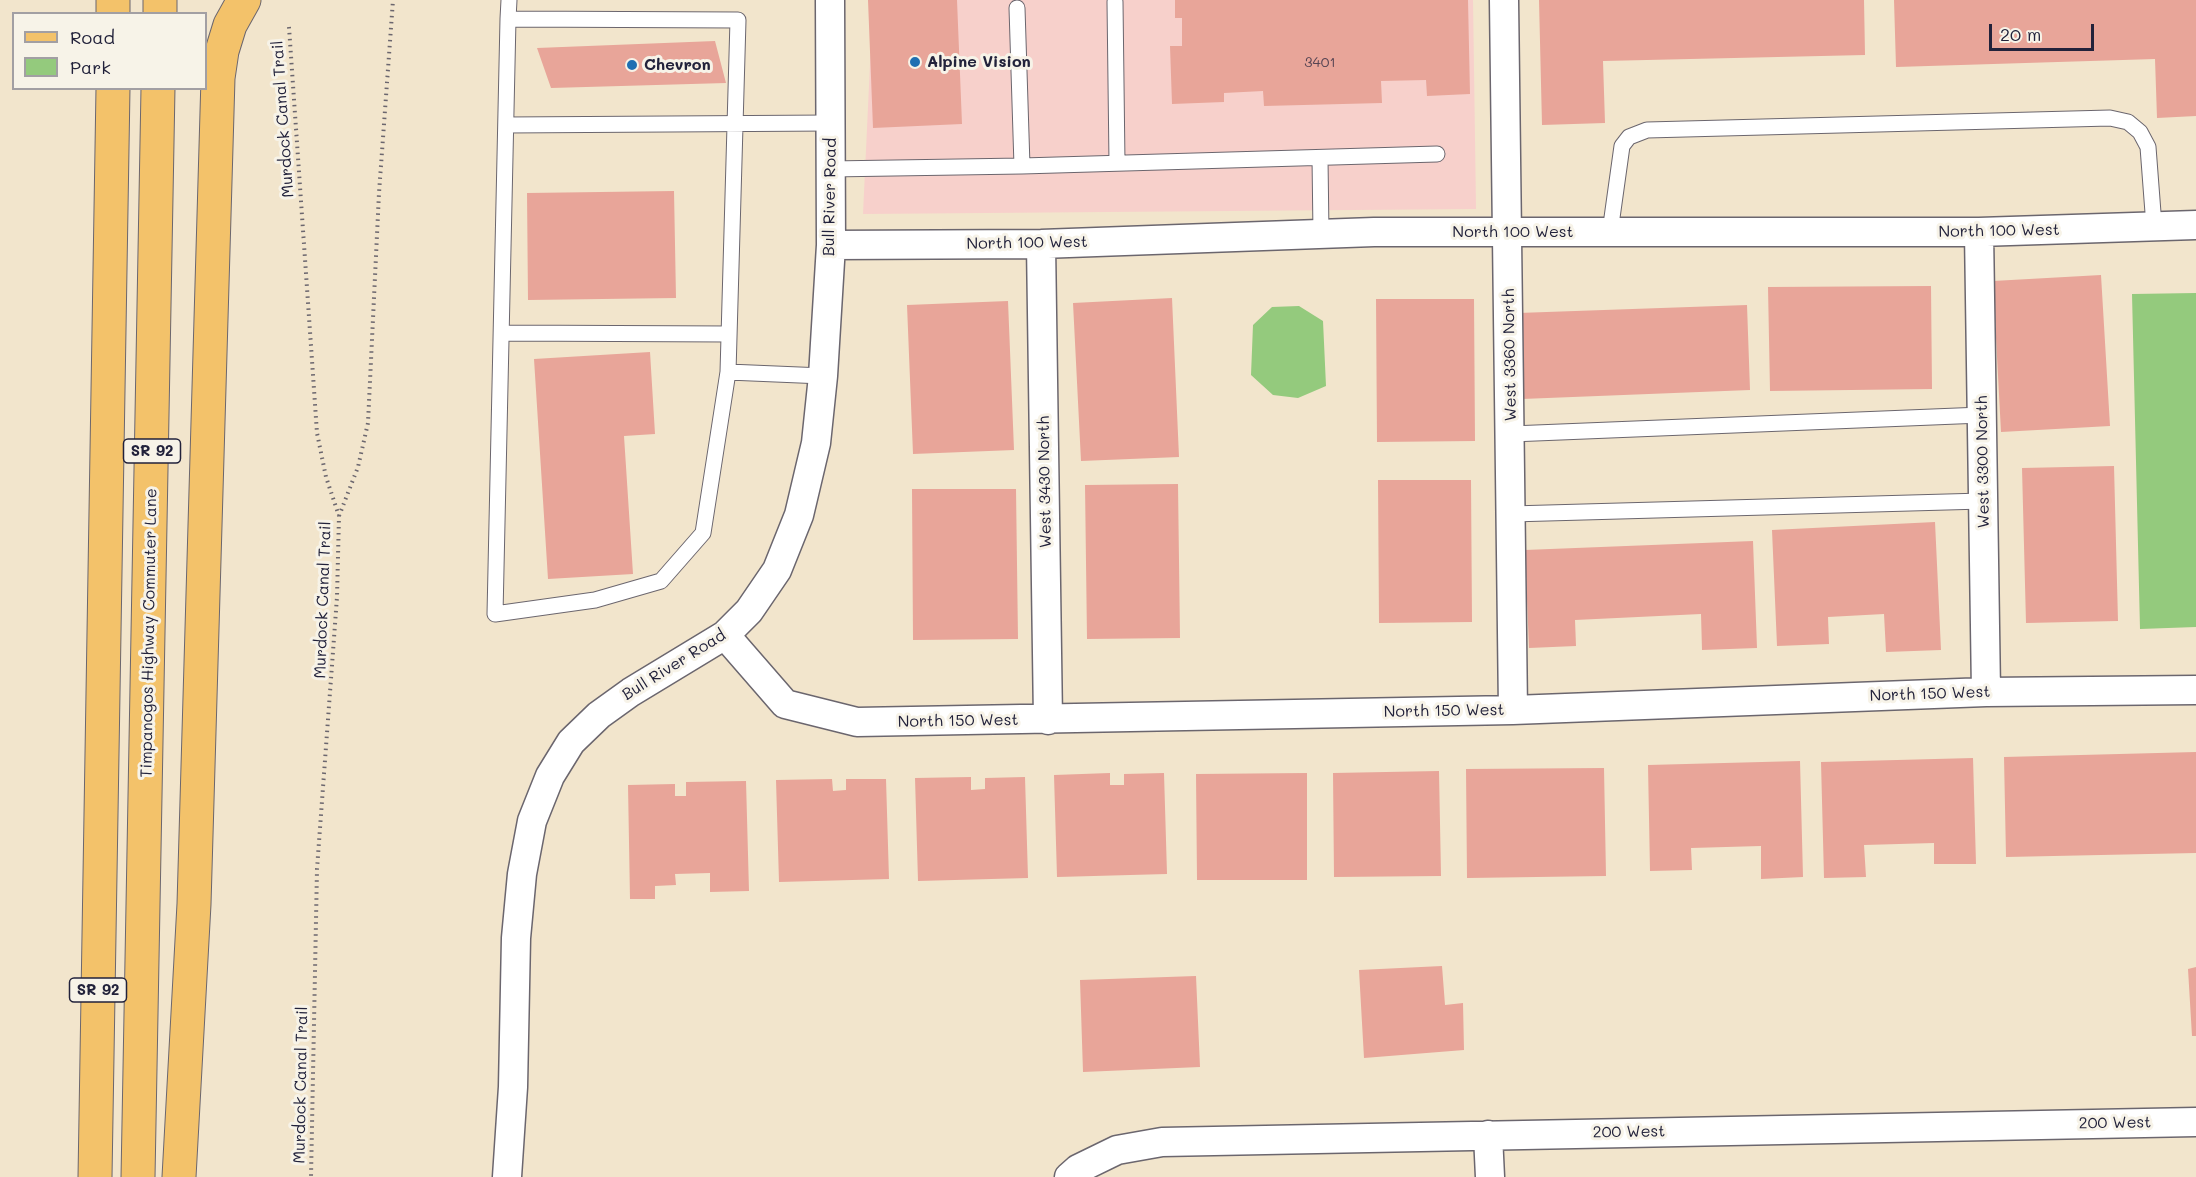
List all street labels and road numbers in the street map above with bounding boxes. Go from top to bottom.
street label: Murdock Canal Trail [268,40,298,198]
street label: Bull River Road [819,138,841,256]
street label: North 100 West [1938,220,2060,242]
street label: North 100 West [1452,222,1574,242]
street label: North 100 West [966,232,1088,254]
street label: West 3360 North [1499,288,1521,422]
street label: West 3300 North [1972,395,1994,529]
street label: West 3430 North [1034,416,1056,548]
road number: SR 92 [124,439,180,463]
street label: Timpanogos Highway Commuter Lane [137,488,161,778]
street label: Murdock Canal Trail [311,521,335,679]
street label: Bull River Road [619,625,729,705]
street label: North 150 West [1869,682,1991,706]
street label: North 150 West [1383,700,1505,722]
street label: North 150 West [897,710,1019,732]
road number: SR 92 [70,978,126,1002]
street label: Murdock Canal Trail [290,1006,312,1164]
street label: 200 West [2079,1113,2151,1133]
street label: 200 West [1593,1122,1665,1142]

